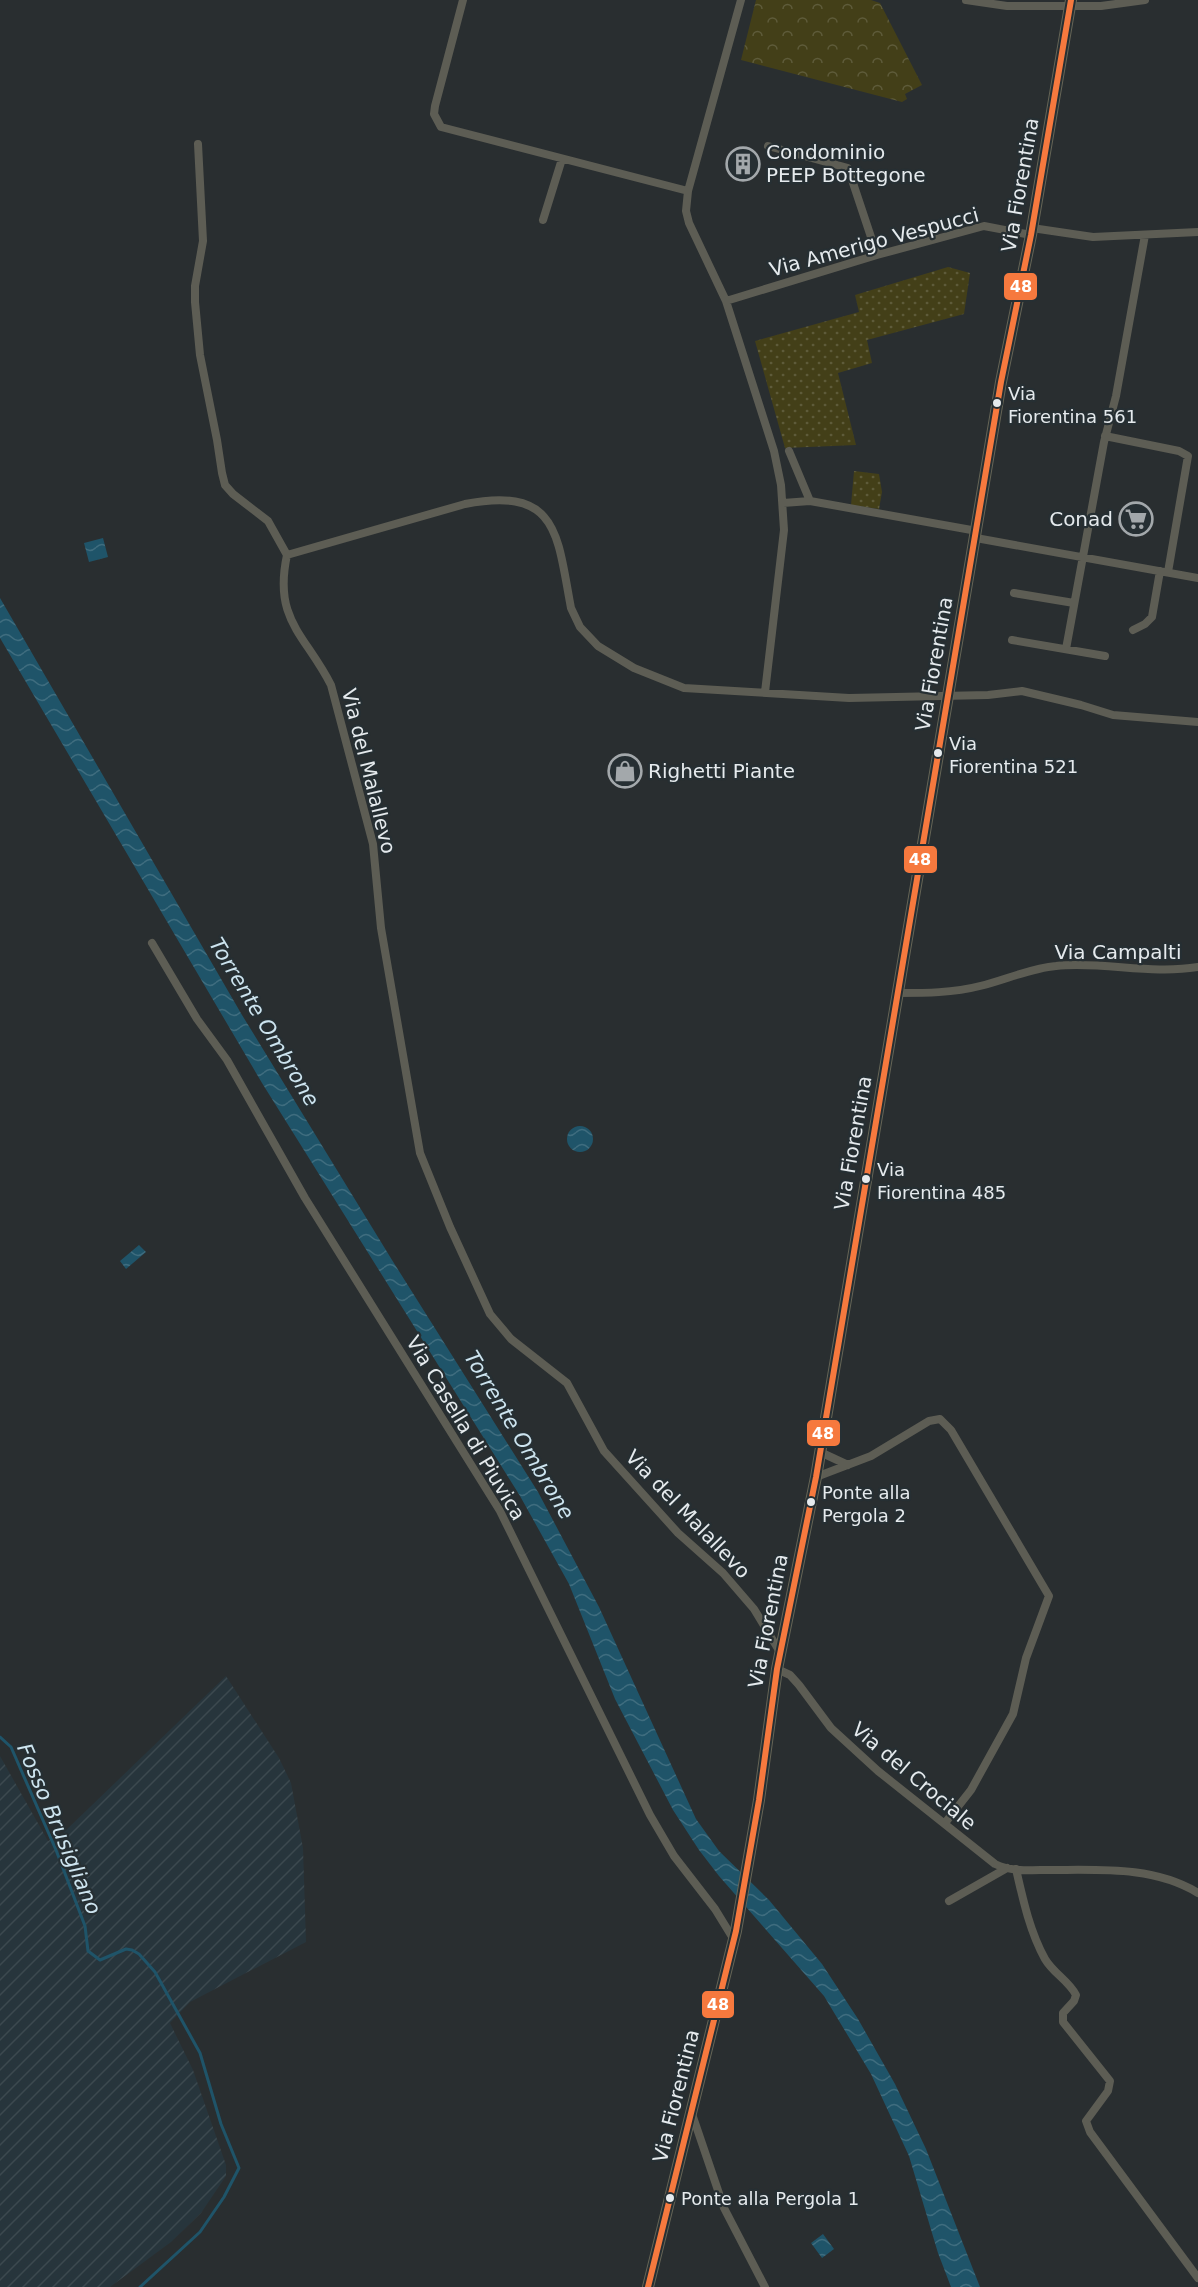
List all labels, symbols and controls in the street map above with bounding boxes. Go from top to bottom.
street label: Via Fiorentina [996,116,1044,254]
place label: Condominio PEEP Bottegone [766,140,926,187]
building icon: Condominio PEEP Bottegone [725,146,761,182]
street label: Via Amerigo Vespucci [767,202,981,282]
line badge: 48 [1003,272,1038,301]
text: 48 [1010,277,1032,296]
place label: Via Fiorentina 561 [1008,383,1137,427]
marker: Via Fiorentina 561 [991,397,1003,409]
supermarket icon: Conad [1118,501,1154,537]
place label: Conad [1049,507,1113,531]
street label: Via Fiorentina [910,595,958,733]
street label: Via del Malallevo [337,686,401,856]
place label: Via Fiorentina 521 [949,733,1078,777]
marker: Via Fiorentina 521 [932,747,944,759]
shop icon: Righetti Piante [607,753,643,789]
place label: Righetti Piante [648,759,795,783]
line badge: 48 [903,845,938,874]
text: 48 [909,850,931,869]
water label: Torrente Ombrone [204,933,324,1111]
street label: Via Campalti [1054,940,1182,964]
street label: Via Fiorentina [829,1074,877,1212]
place label: Via Fiorentina 485 [877,1159,1006,1203]
marker: Via Fiorentina 485 [860,1173,872,1185]
street label: Via Casella di Piuvica [401,1331,531,1525]
water label: Torrente Ombrone [459,1346,579,1524]
line badge: 48 [806,1419,841,1447]
text: 48 [812,1424,834,1443]
street label: Via del Malallevo [621,1445,755,1583]
place label: Ponte alla Pergola 2 [822,1482,911,1526]
marker: Ponte alla Pergola 2 [805,1496,817,1508]
street label: Via Fiorentina [743,1552,793,1690]
street label: Via del Crociale [847,1717,981,1835]
water label: Fosso Brusigliano [12,1740,106,1918]
line badge: 48 [701,1990,735,2019]
text: 48 [707,1995,729,2014]
street label: Via Fiorentina [648,2027,704,2165]
place label: Ponte alla Pergola 1 [681,2188,859,2209]
marker: Ponte alla Pergola 1 [664,2192,676,2204]

